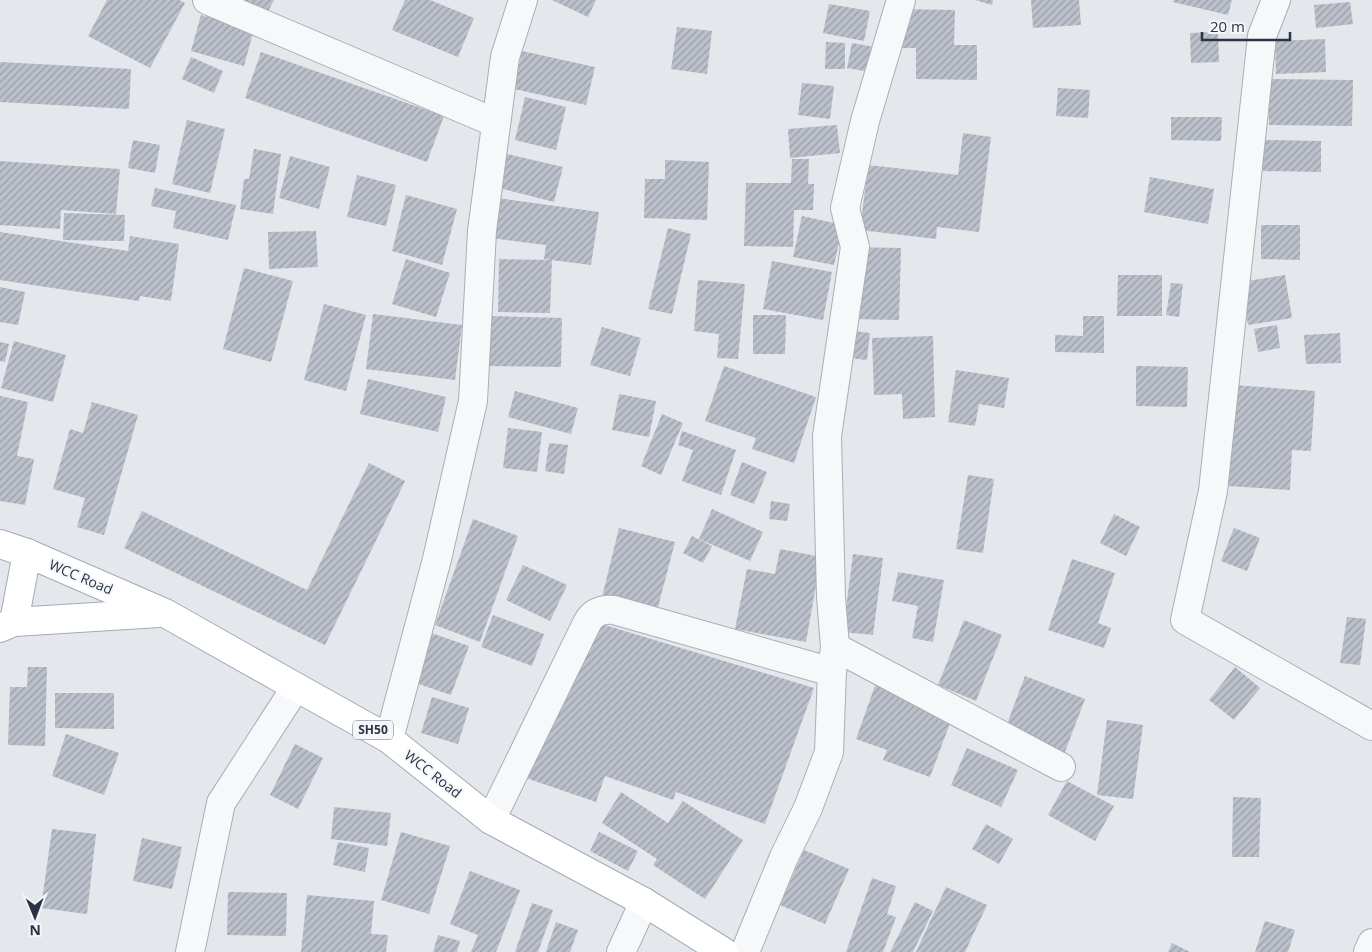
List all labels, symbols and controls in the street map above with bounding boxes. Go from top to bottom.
scale bar [1202,10,1290,42]
text: 20 m [1210,16,1245,36]
street label: WCC Road [46,555,116,598]
road number: SH50 [353,720,393,740]
street label: WCC Road [401,745,466,802]
north arrow [10,892,60,942]
text: N [29,921,41,940]

